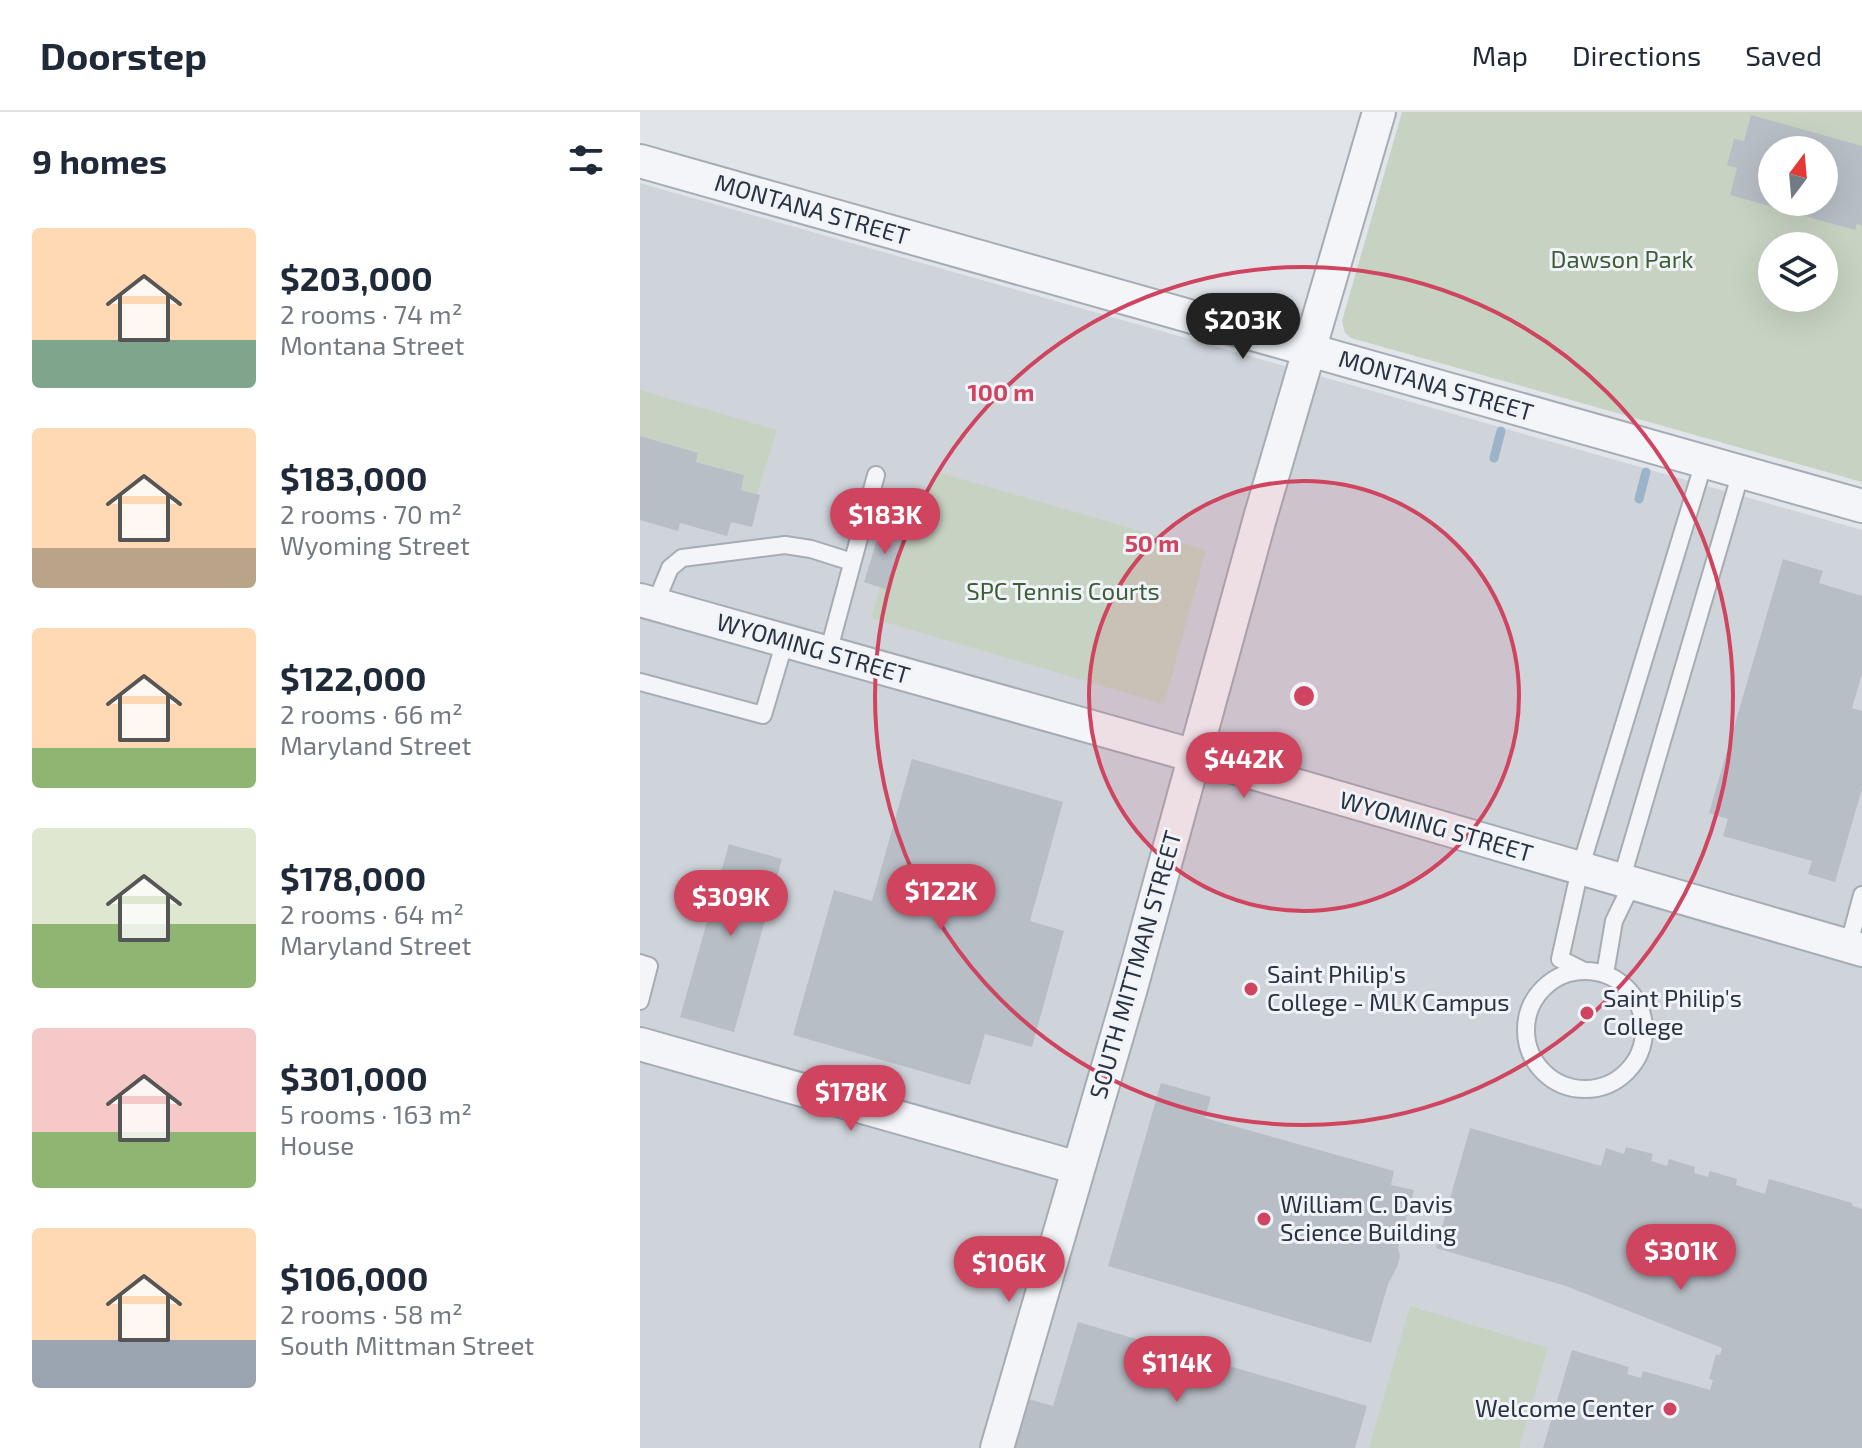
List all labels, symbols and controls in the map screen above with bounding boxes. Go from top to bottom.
text: Doorstep [40,32,207,78]
text: Map [1472,38,1528,72]
text: Directions [1572,38,1701,72]
text: Saved [1745,38,1822,72]
north arrow [1758,136,1838,216]
map controls [1758,136,1838,312]
icon: filters [564,138,608,182]
text: 9 homes [32,140,167,181]
street label: MONTANA STREET [712,167,913,250]
button: layers [1758,232,1838,312]
park label: Dawson Park [1550,244,1694,273]
text: $203,000 [280,257,433,298]
icon: home [96,260,192,356]
pin: $203K [1187,293,1299,361]
text: 2 rooms · 74 m² [280,298,462,329]
text: $203K [1204,303,1282,334]
text: Montana Street [280,329,464,360]
street label: MONTANA STREET [1336,343,1537,426]
text: 100 m [968,377,1034,406]
text: $183,000 [280,457,427,498]
icon: home [96,460,192,556]
pin: $183K [829,488,941,556]
text: 2 rooms · 70 m² [280,498,462,529]
text: $183K [848,498,922,529]
text: 50 m [1125,528,1179,557]
text: Wyoming Street [280,529,470,560]
park label: SPC Tennis Courts [966,576,1160,605]
street label: WYOMING STREET [713,606,914,689]
text: $122,000 [280,657,427,698]
icon: home [96,660,192,756]
centre of rings [1290,682,1318,710]
text: 2 rooms · 66 m² [280,698,463,729]
text: Maryland Street [280,729,471,760]
pin: $442K [1188,732,1300,800]
text: $442K [1204,742,1284,773]
street label: WYOMING STREET [1336,784,1537,867]
street label: SOUTH MITTMAN STREET [1082,827,1187,1102]
text: $178,000 [280,857,426,898]
icon: home [96,860,192,956]
pin: $122K [885,864,997,932]
pin: $309K [675,870,787,938]
text: $122K [904,874,978,905]
text: $309K [692,880,770,911]
text: 2 rooms · 64 m² [280,898,464,929]
text: Maryland Street [280,929,471,960]
place label: Saint Philip's College - MLK Campus [1267,959,1509,1016]
marker: Saint Philip's College - MLK Campus [1242,980,1260,998]
place label: Saint Philip's College [1603,983,1742,1040]
marker: Saint Philip's College [1578,1004,1596,1022]
text: $301,000 [280,1057,428,1098]
icon: home [96,1060,192,1156]
pin: $178K [795,1065,907,1133]
text: $178K [815,1075,887,1106]
text: 5 rooms · 163 m² [280,1098,472,1129]
text: House [280,1129,354,1160]
place label: William C. Davis Science Building [1280,1189,1456,1246]
marker: William C. Davis Science Building [1255,1210,1273,1228]
pin: $301K [1625,1224,1737,1292]
text: $301K [1644,1234,1718,1265]
pin: $106K [953,1236,1065,1304]
text: $106K [972,1246,1046,1277]
text: $106,000 [280,1257,429,1298]
icon: home [96,1260,192,1356]
text: 2 rooms · 58 m² [280,1298,463,1329]
text: South Mittman Street [280,1329,534,1360]
pin: $114K [1121,1336,1233,1404]
text: $114K [1142,1346,1212,1377]
place label: Welcome Center [1475,1393,1654,1422]
marker: Welcome Center [1661,1400,1679,1418]

